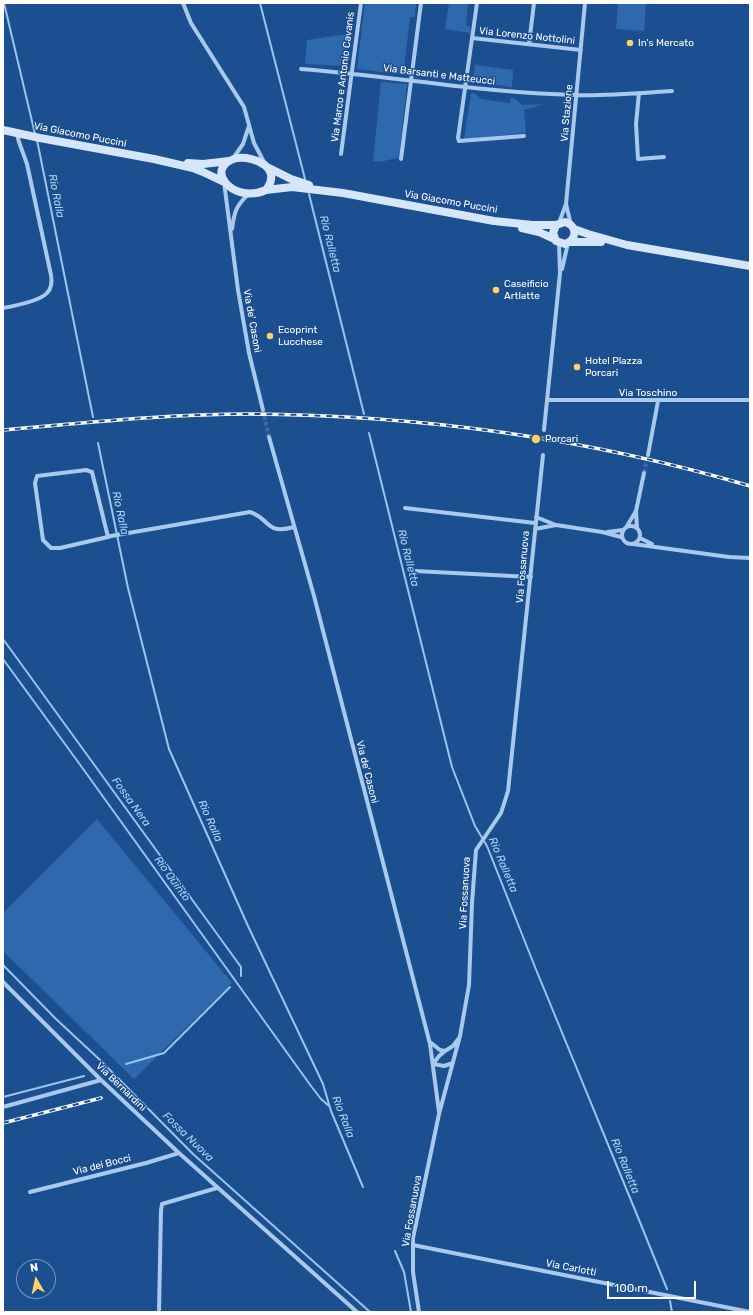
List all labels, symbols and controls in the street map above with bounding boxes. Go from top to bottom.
street label: Via Marco e Antonio Cavanis [329,11,357,143]
street label: Via Lorenzo Nottolini [478,25,576,47]
place label: In's Mercato [638,37,694,49]
marker: In's Mercato [625,38,635,48]
street label: Via Barsanti e Matteucci [382,62,496,88]
street label: Via Stazione [559,84,575,142]
street label: Via Giacomo Puccini [33,120,127,150]
water label: Rio Ralla [45,173,67,219]
street label: Via Giacomo Puccini [403,188,499,216]
water label: Rio Ralletta [316,214,344,274]
place label: Caseificio Artlatte [504,278,548,302]
marker: Caseificio Artlatte [491,285,501,295]
street label: Via de' Casoni [241,288,263,354]
place label: Ecoprint Lucchese [278,324,323,348]
marker: Ecoprint Lucchese [265,331,275,341]
place label: Hotel Plazza Porcari [585,355,642,378]
marker: Hotel Plazza Porcari [572,362,582,372]
street label: Via Toschino [619,387,677,399]
marker: Porcari [530,433,542,445]
place label: Porcari [545,433,578,445]
water label: Rio Ralla [109,490,131,536]
water label: Rio Ralletta [394,528,422,588]
street label: Via Fossanuova [514,530,532,604]
street label: Via de' Casoni [353,739,381,805]
water label: Fossa Nera [109,775,153,829]
water label: Rio Ralla [195,798,225,844]
water label: Rio Ralletta [485,835,521,895]
water label: Rio Quinto [151,854,193,904]
street label: Via Fossanuova [457,856,473,930]
street label: Via Bernardini [93,1060,149,1114]
water label: Rio Ralla [329,1094,357,1140]
water label: Fossa Nuova [160,1109,216,1165]
water label: Rio Ralletta [608,1136,642,1196]
street label: Via dei Bocci [72,1152,132,1178]
street label: Via Fossanuova [400,1174,424,1248]
street label: Via Carlotti [545,1257,597,1279]
north arrow [16,1259,56,1299]
text: N [29,1261,39,1275]
scale bar [609,1273,698,1299]
text: 100 m [614,1281,648,1295]

